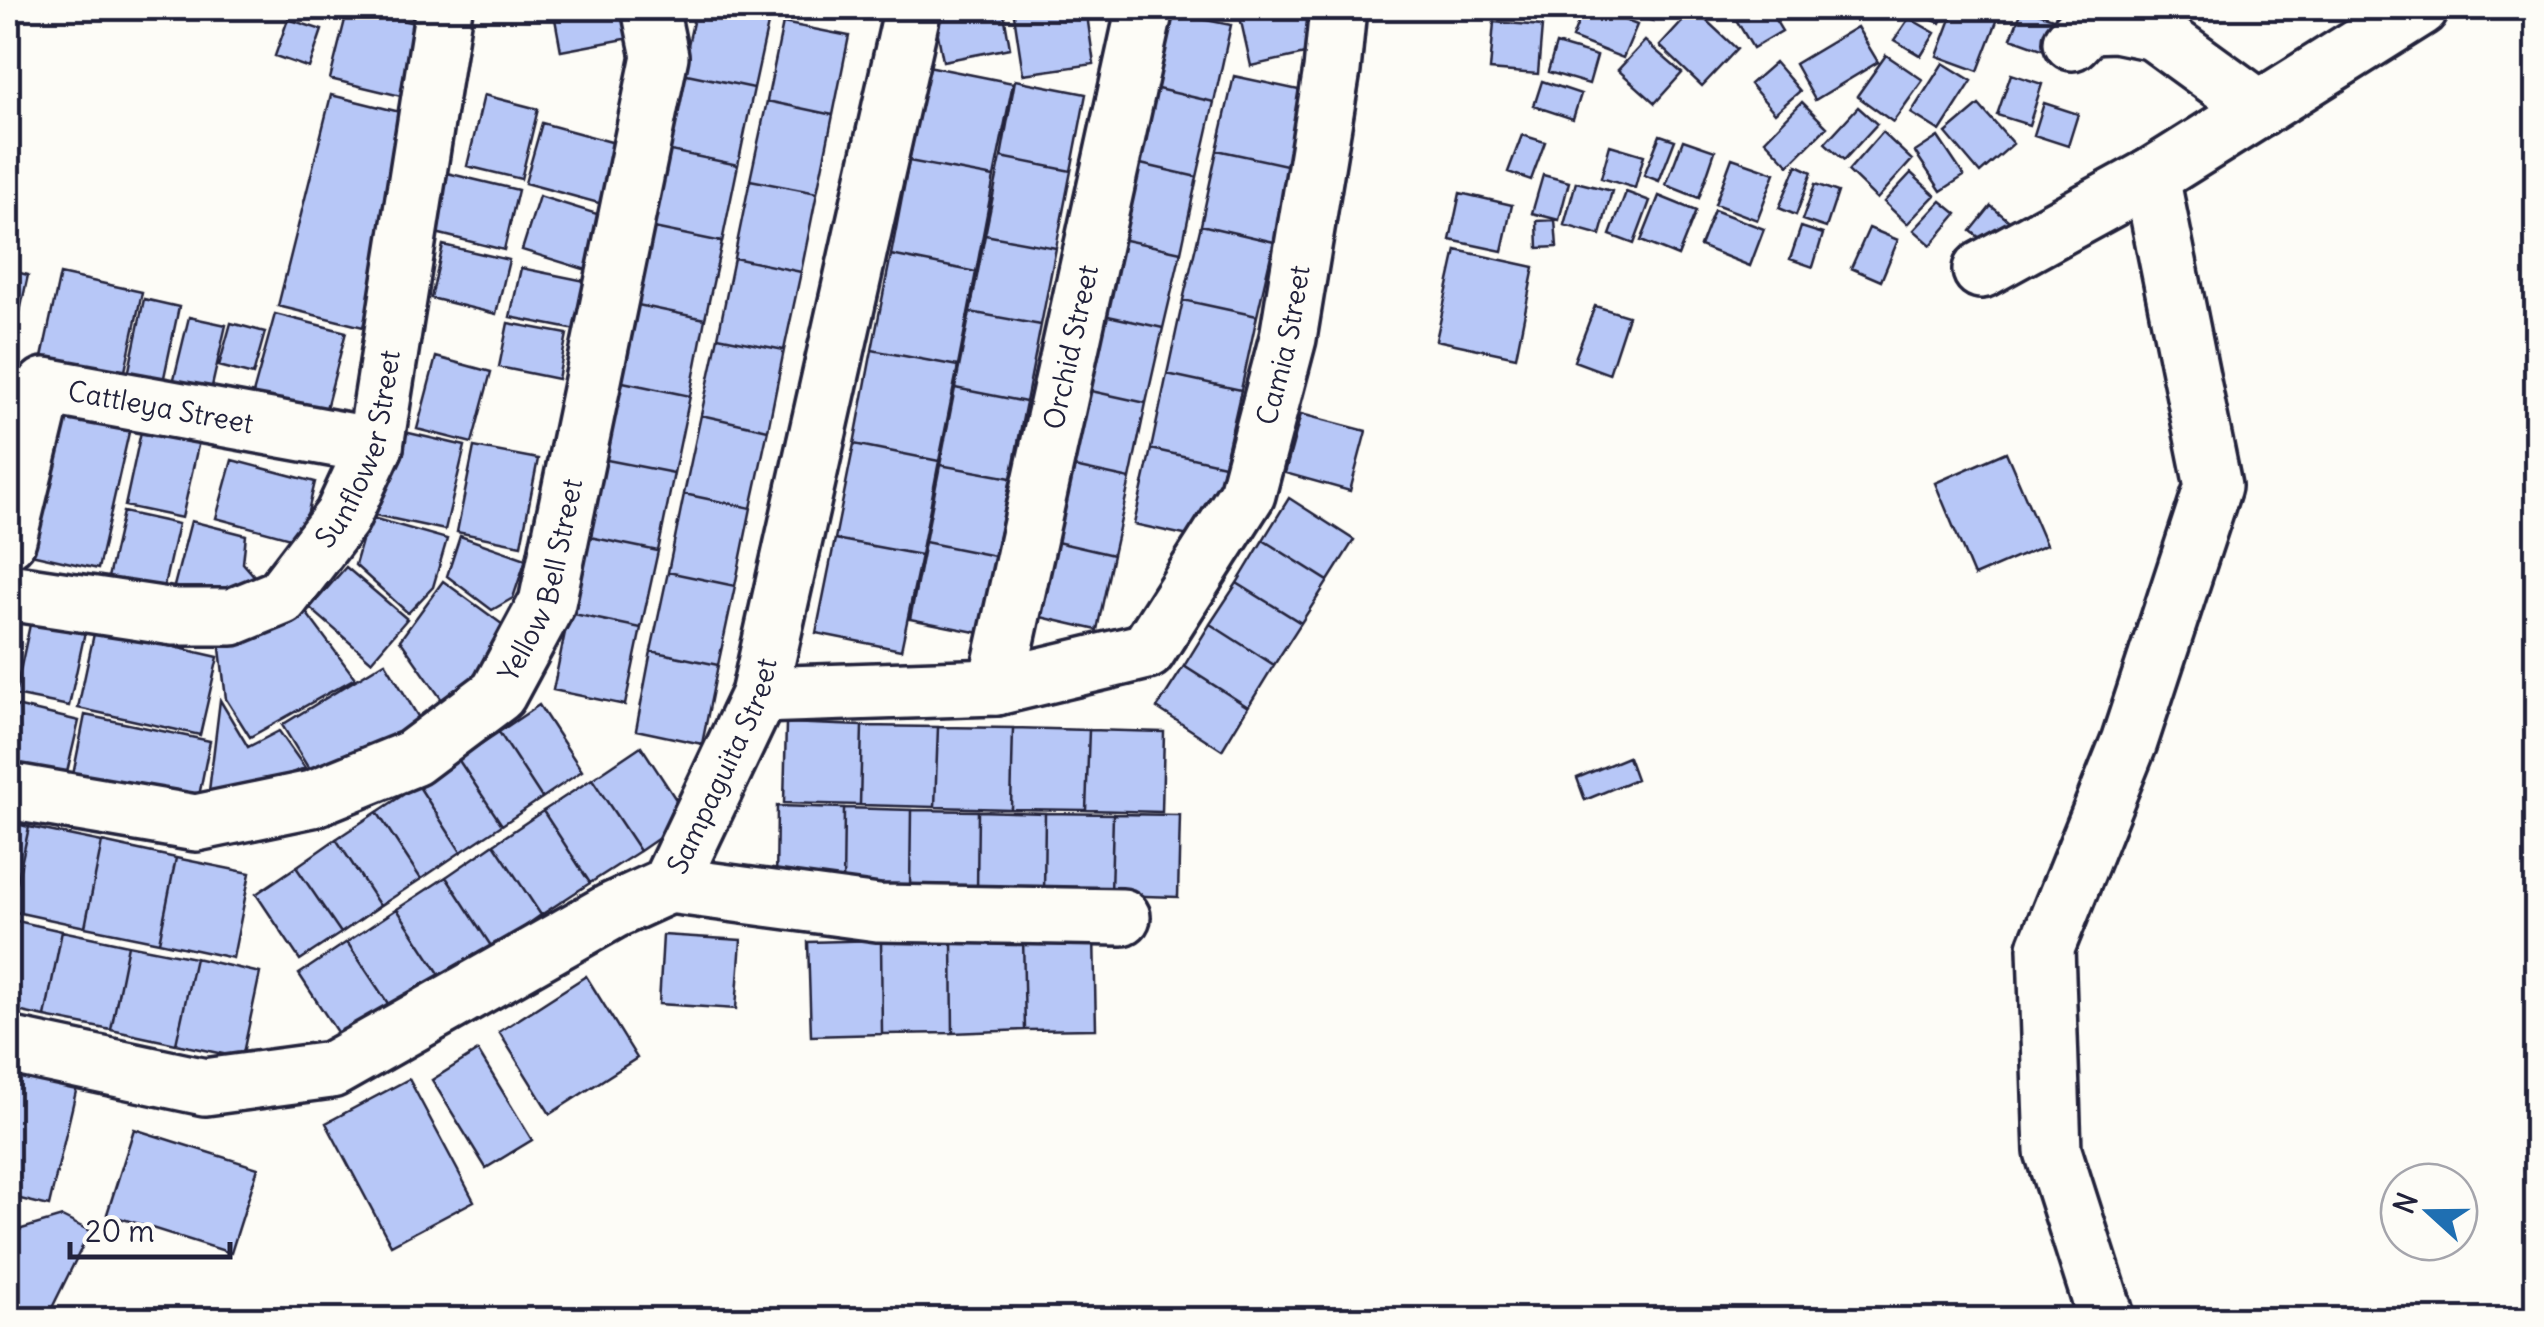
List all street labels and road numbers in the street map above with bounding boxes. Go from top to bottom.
street label: Orchid Street [1035,261,1106,433]
street label: Camia Street [1248,263,1318,429]
street label: Sunflower Street [307,347,408,555]
street label: Cattleya Street [65,373,256,442]
street label: Yellow Bell Street [490,475,590,688]
street label: Sampaguita Street [659,655,785,880]

